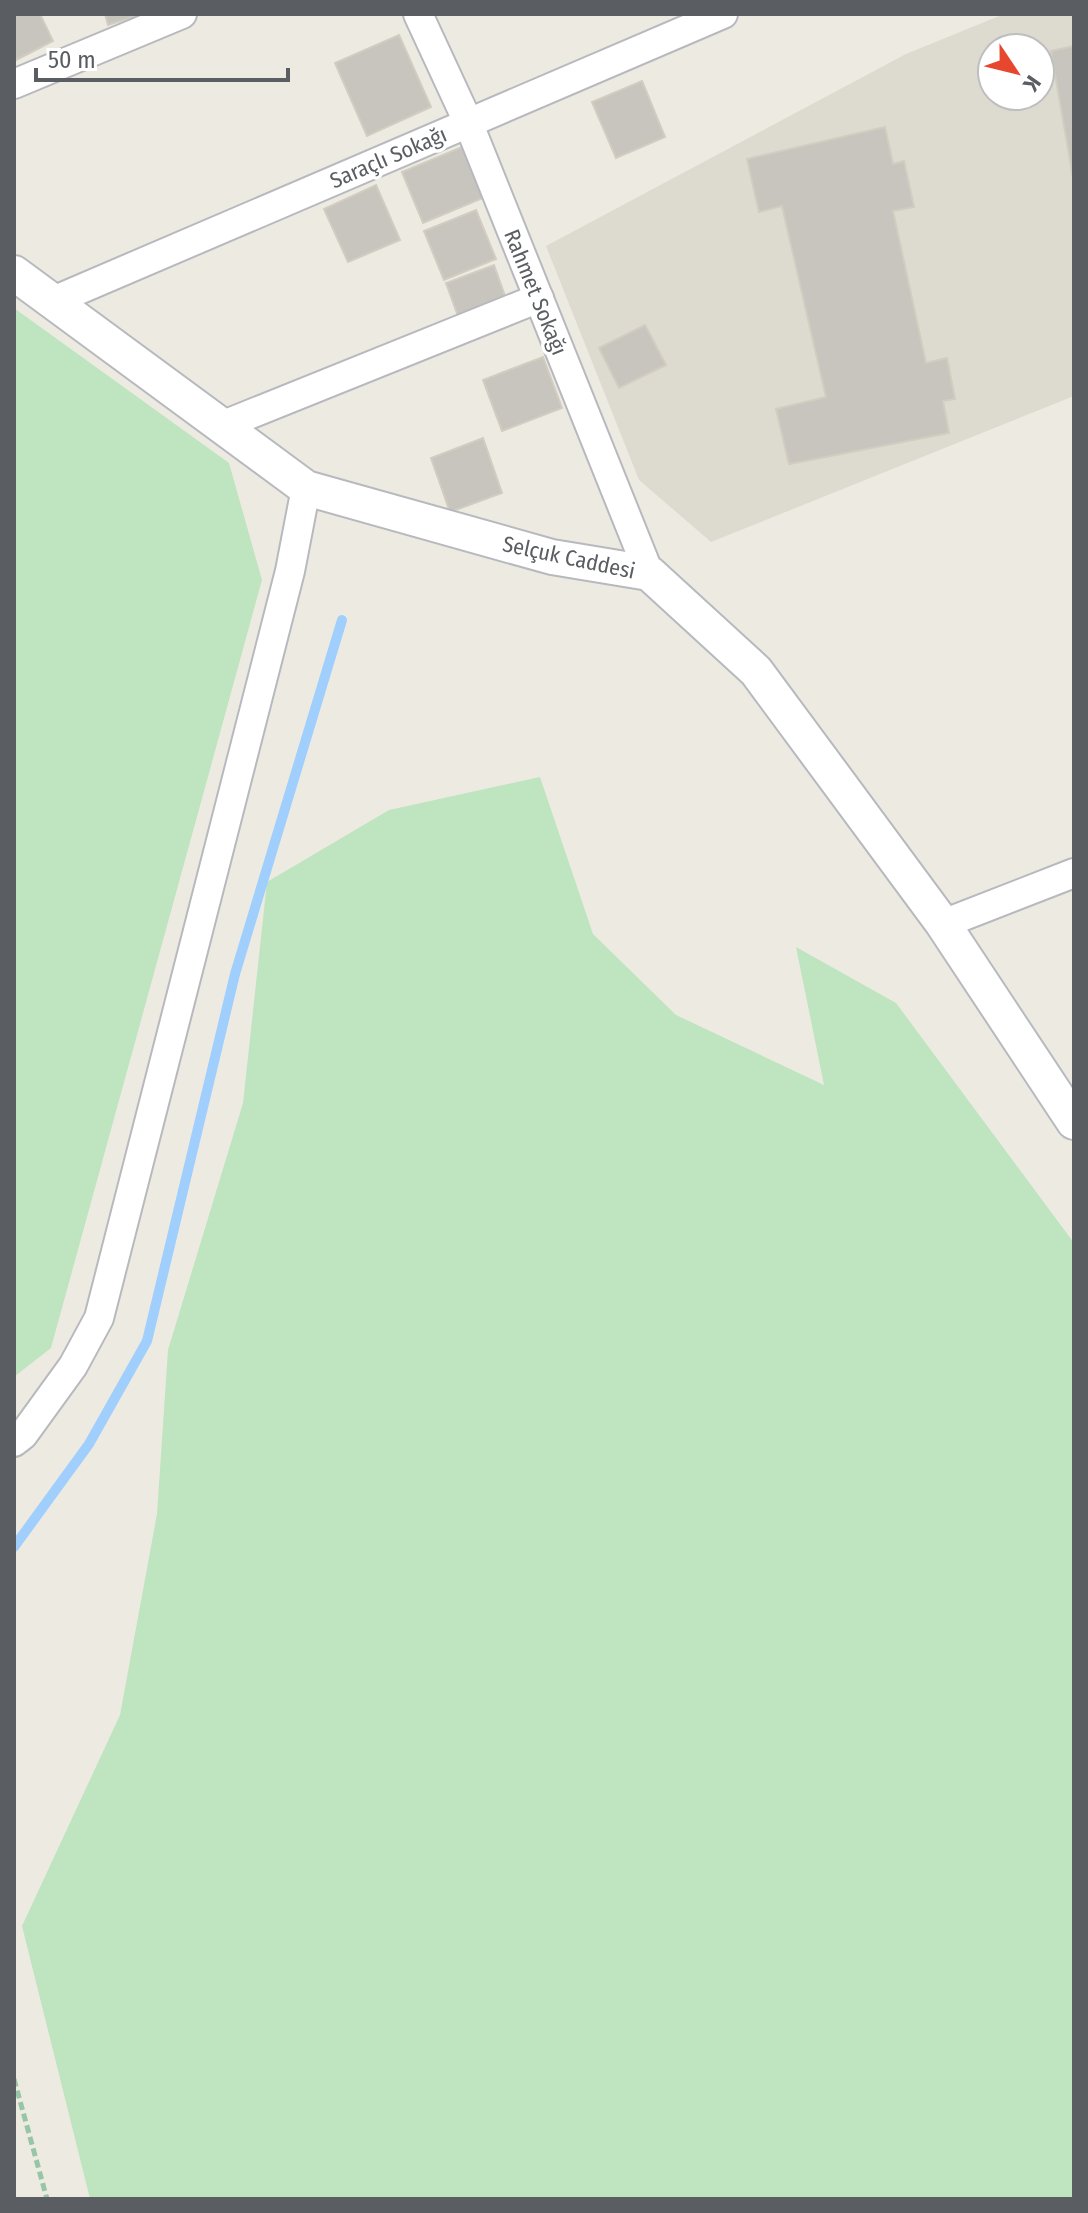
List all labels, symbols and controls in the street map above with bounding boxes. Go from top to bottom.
scale bar [36,32,288,82]
north arrow [976,32,1056,112]
text: 50 m [48,46,96,74]
text: K [1017,70,1047,97]
street label: Saraçlı Sokağı [326,121,451,194]
street label: Rahmet Sokağı [498,225,573,359]
street label: Selçuk Caddesi [500,530,638,585]

